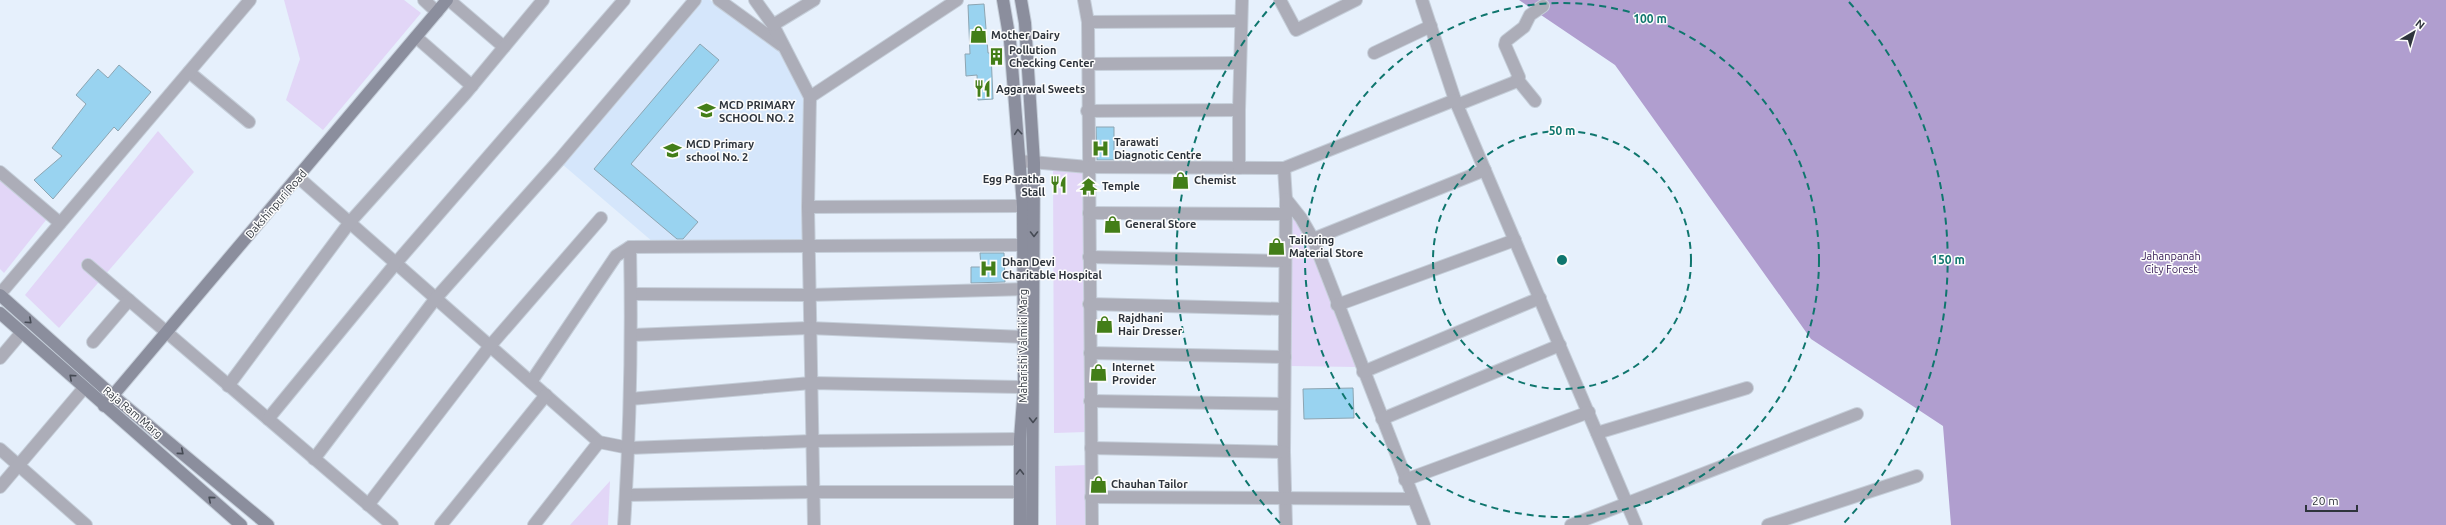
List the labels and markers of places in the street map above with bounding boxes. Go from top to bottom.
shop icon: Mother Dairy [968,25,988,45]
place label: Mother Dairy [991,29,1060,41]
place label: Pollution Checking Center [1009,44,1095,69]
building icon: Pollution Checking Center [986,46,1006,66]
restaurant icon: Aggarwal Sweets [973,79,993,99]
place label: Aggarwal Sweets [996,83,1085,95]
place label: MCD PRIMARY SCHOOL NO. 2 [719,99,795,124]
school or university icon: MCD PRIMARY SCHOOL NO. 2 [696,101,716,121]
place label: Tarawati Diagnotic Centre [1114,136,1202,161]
place label: MCD Primary school No. 2 [686,138,754,163]
hospital icon: Tarawati Diagnotic Centre [1091,138,1111,158]
school or university icon: MCD Primary school No. 2 [663,140,683,160]
shop icon: Chemist [1171,170,1191,190]
place label: Egg Paratha Stall [983,173,1046,198]
place label: Chemist [1194,174,1237,186]
restaurant icon: Egg Paratha Stall [1048,175,1068,195]
temple icon: Temple [1079,176,1099,196]
place label: Temple [1102,180,1140,192]
shop icon: General Store [1102,214,1122,234]
place label: General Store [1125,218,1196,230]
place label: Tailoring Material Store [1289,234,1363,259]
shop icon: Tailoring Material Store [1266,236,1286,256]
centre of rings [1555,253,1569,267]
place label: Dhan Devi Charitable Hospital [1002,256,1102,281]
hospital icon: Dhan Devi Charitable Hospital [979,258,999,278]
place label: Rajdhani Hair Dresser [1118,312,1183,337]
shop icon: Rajdhani Hair Dresser [1095,314,1115,334]
place label: Internet Provider [1112,361,1157,386]
shop icon: Internet Provider [1089,363,1109,383]
shop icon: Chauhan Tailor [1088,474,1108,494]
place label: Chauhan Tailor [1111,478,1188,490]

